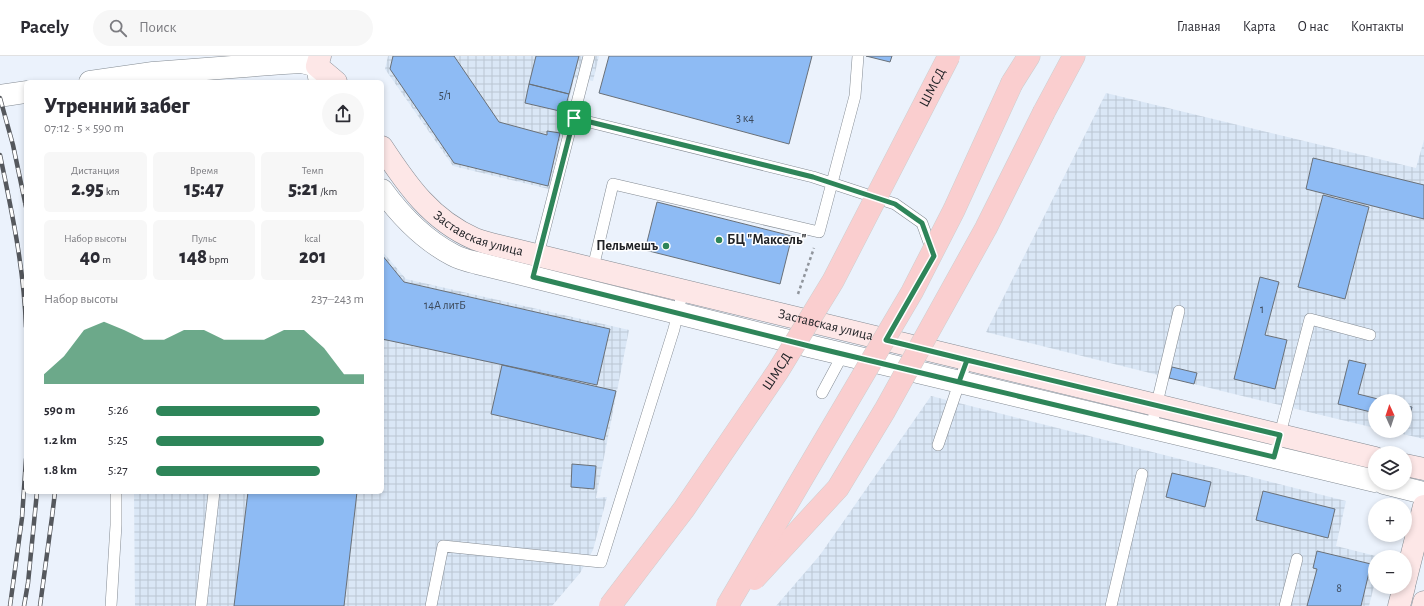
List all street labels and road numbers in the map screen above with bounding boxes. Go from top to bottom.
street label: ШМСД [917,66,948,109]
street label: Заставская улица [431,208,525,259]
street label: Заставская улица [777,307,875,343]
street label: ШМСД [760,350,794,393]

